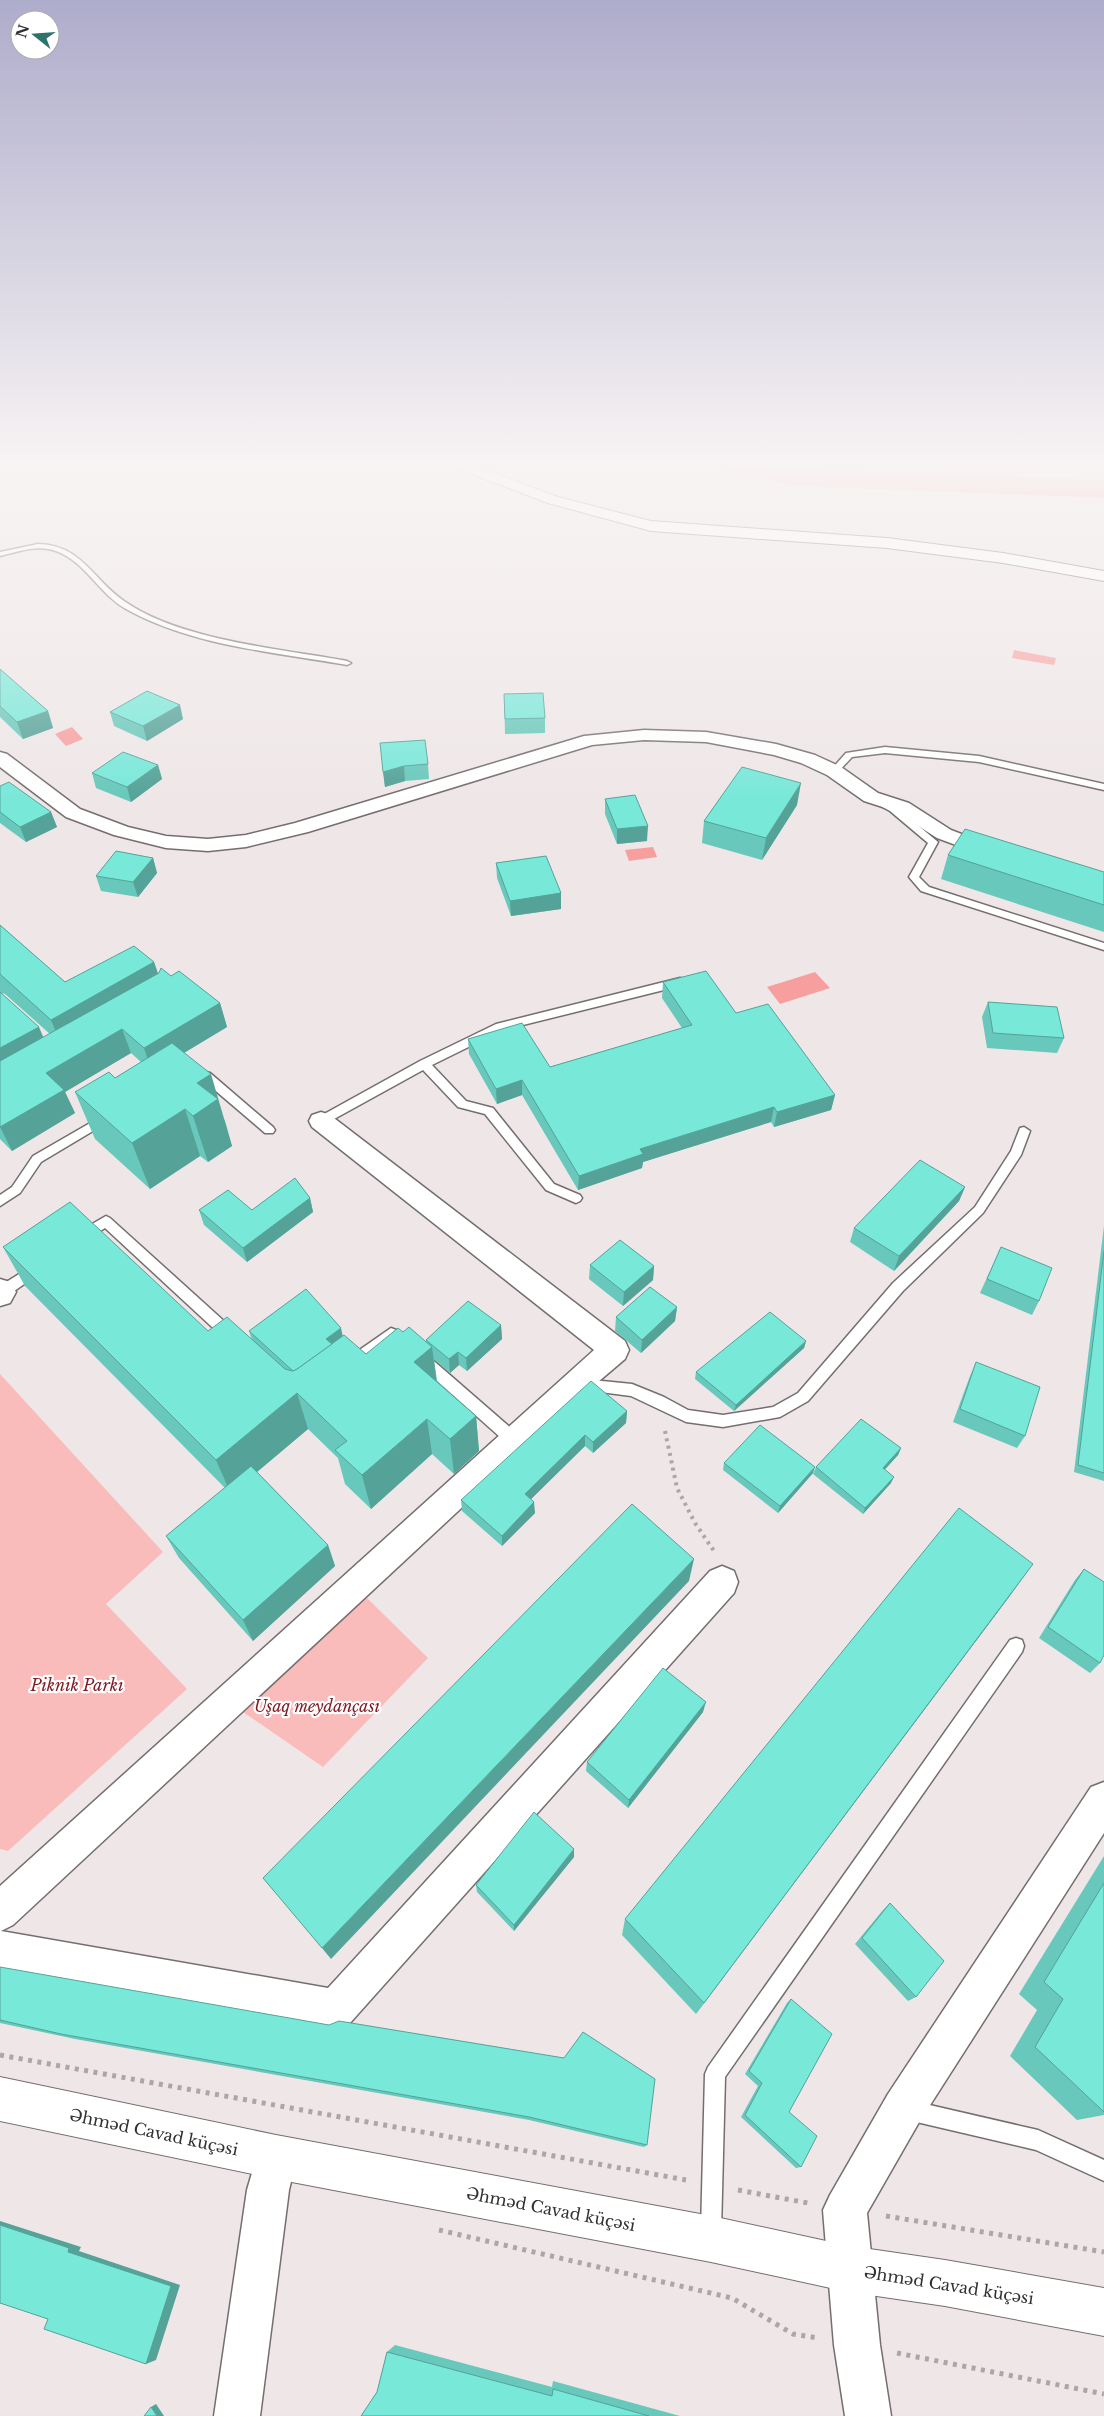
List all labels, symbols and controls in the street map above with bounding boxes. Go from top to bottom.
north arrow [10,10,60,60]
text: N [12,22,33,40]
park label: Piknik Parkı [30,1675,123,1695]
park label: Uşaq meydançası [254,1696,380,1716]
street label: Əhməd Cavad küçəsi [68,2104,241,2160]
street label: Əhməd Cavad küçəsi [465,2183,638,2235]
street label: Əhməd Cavad küçəsi [863,2262,1036,2308]

